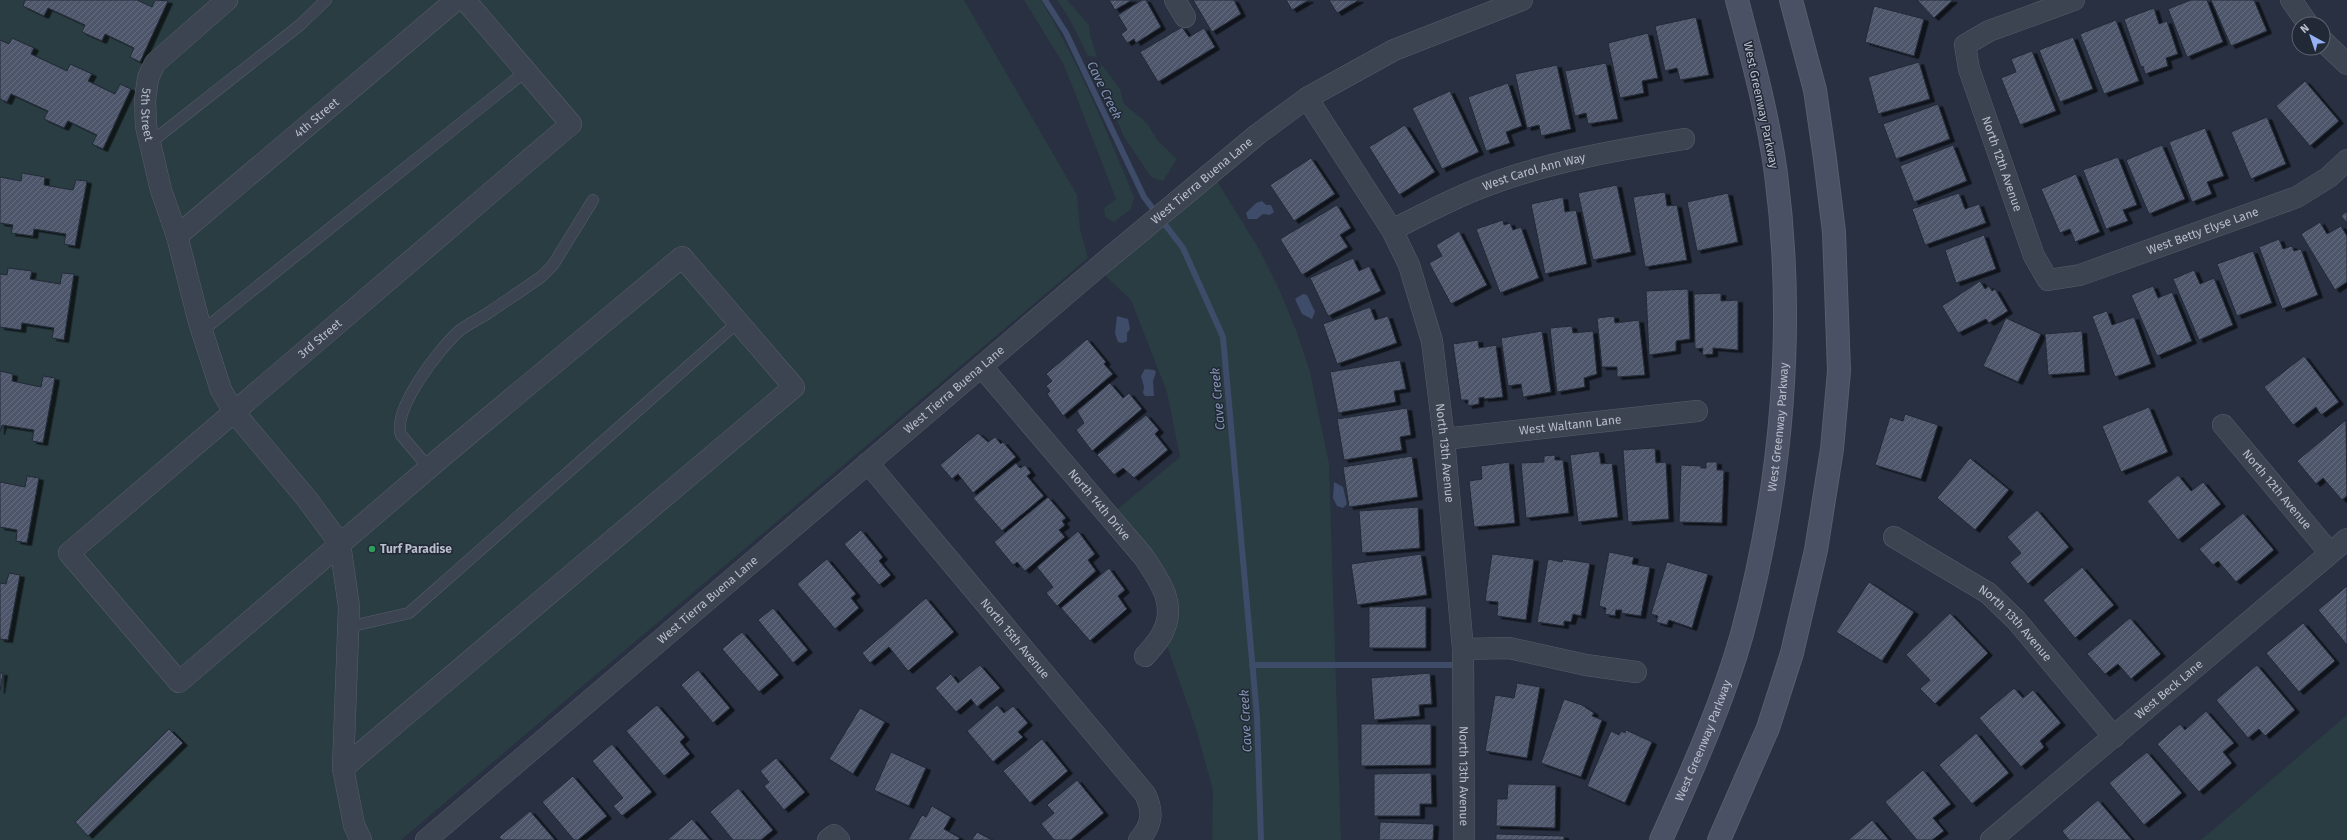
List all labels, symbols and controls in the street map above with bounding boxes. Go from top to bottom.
north arrow [2291,16,2331,56]
text: N [2298,21,2312,36]
street label: West Greenway Parkway [1741,40,1781,170]
water label: Cave Creek [1084,59,1125,122]
street label: 5th Street [138,87,156,143]
street label: 4th Street [292,95,342,140]
street label: North 12th Avenue [1979,114,2025,213]
street label: West Tierra Buena Lane [1148,135,1255,227]
street label: West Carol Ann Way [1480,150,1587,194]
street label: West Betty Elyse Lane [2145,204,2260,257]
street label: 3rd Street [295,316,345,361]
street label: West Tierra Buena Lane [901,343,1007,437]
street label: West Greenway Parkway [1765,362,1791,493]
water label: Cave Creek [1207,367,1228,431]
street label: North 13th Avenue [1433,402,1457,503]
street label: West Waltann Lane [1518,412,1622,438]
street label: North 12th Avenue [2239,447,2314,532]
street label: North 14th Drive [1065,466,1133,543]
place label: Turf Paradise [380,542,452,556]
marker: Turf Paradise [367,544,377,554]
street label: West Tierra Buena Lane [654,553,761,647]
street label: North 13th Avenue [1976,582,2055,664]
street label: North 15th Avenue [978,596,1052,681]
street label: West Beck Lane [2132,657,2206,722]
street label: West Greenway Parkway [1672,678,1734,803]
water label: Cave Creek [1236,689,1255,753]
street label: North 13th Avenue [1456,726,1471,826]

